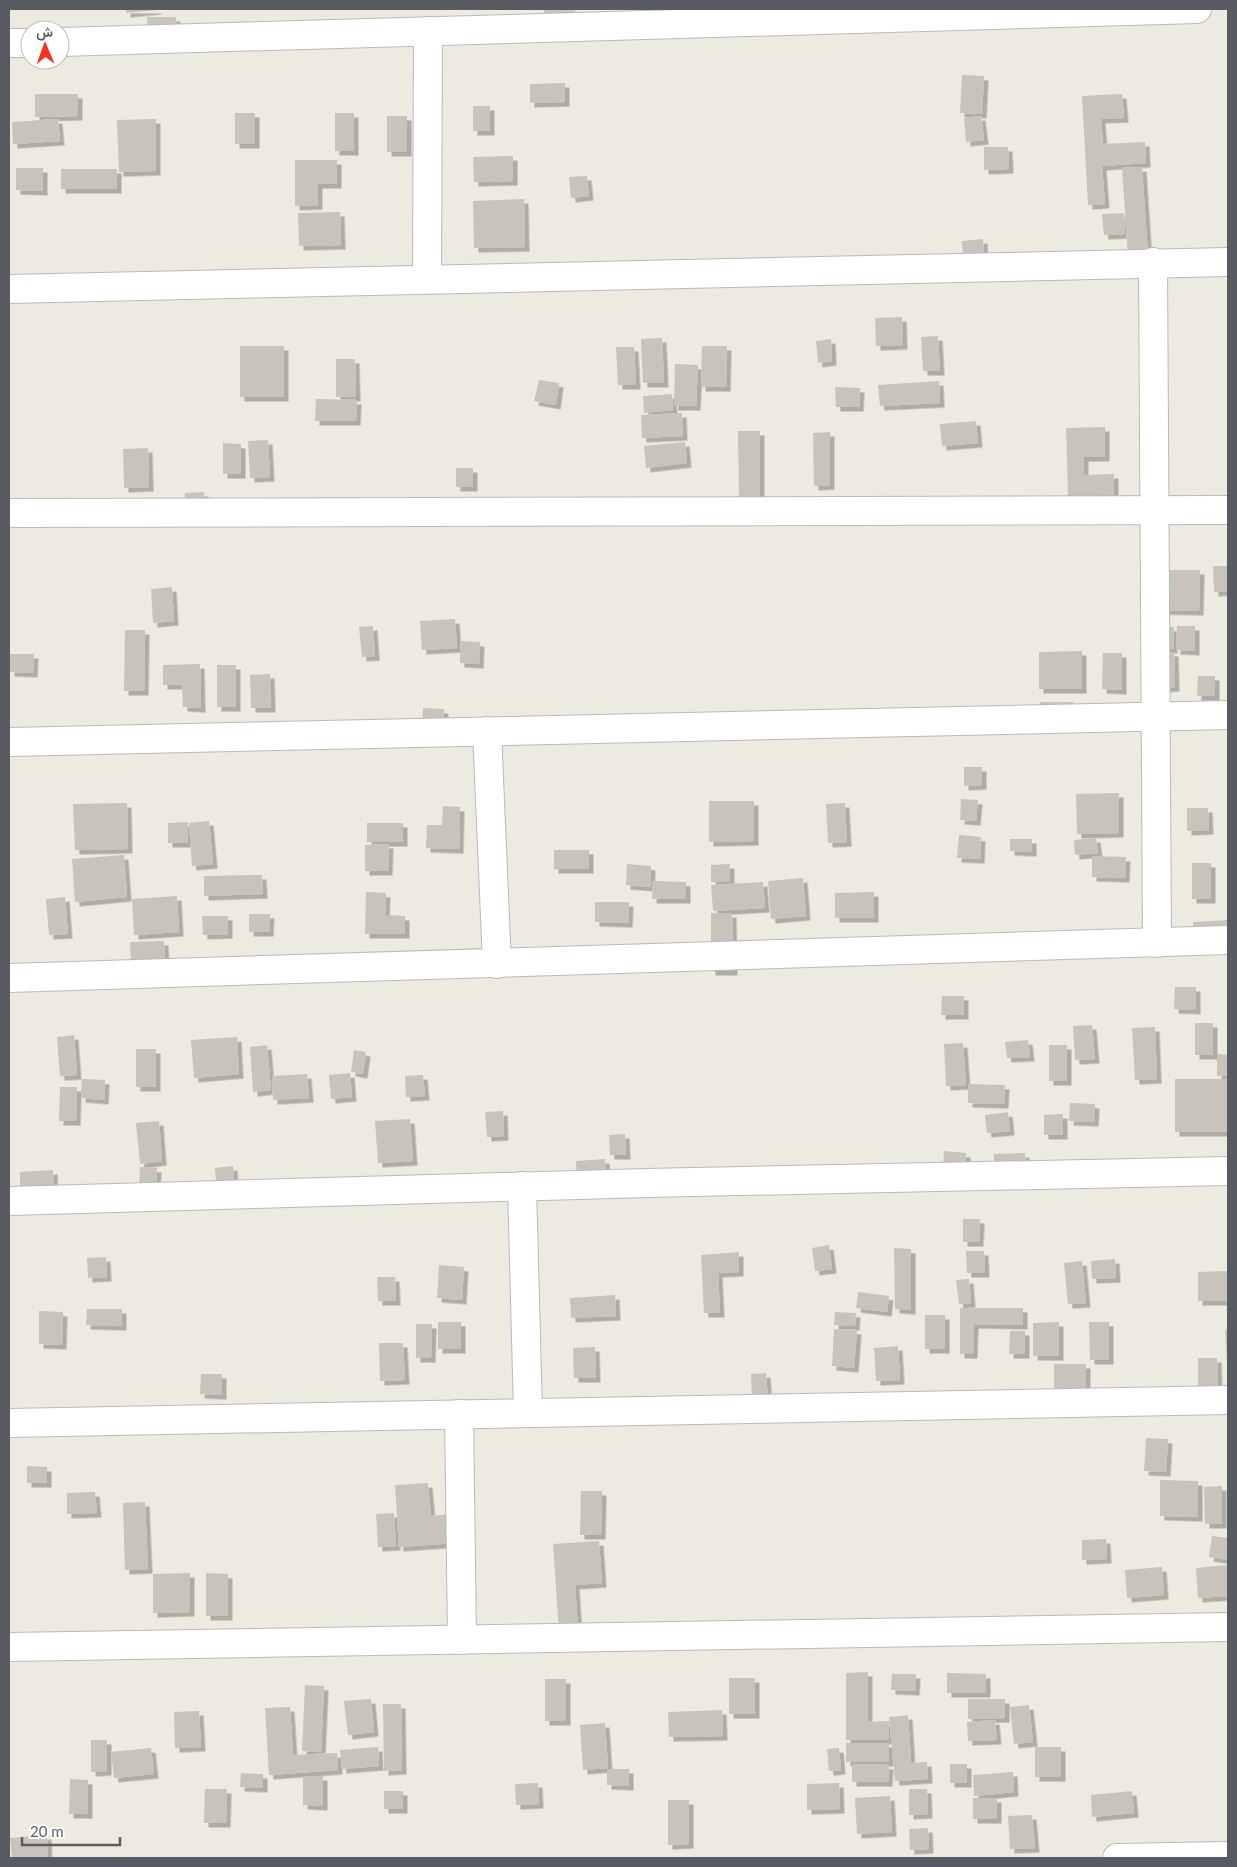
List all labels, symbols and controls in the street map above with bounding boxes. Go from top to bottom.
north arrow [20,20,70,70]
text: ش [36,23,53,41]
scale bar [22,1814,120,1846]
text: 20 m [30,1822,64,1840]

